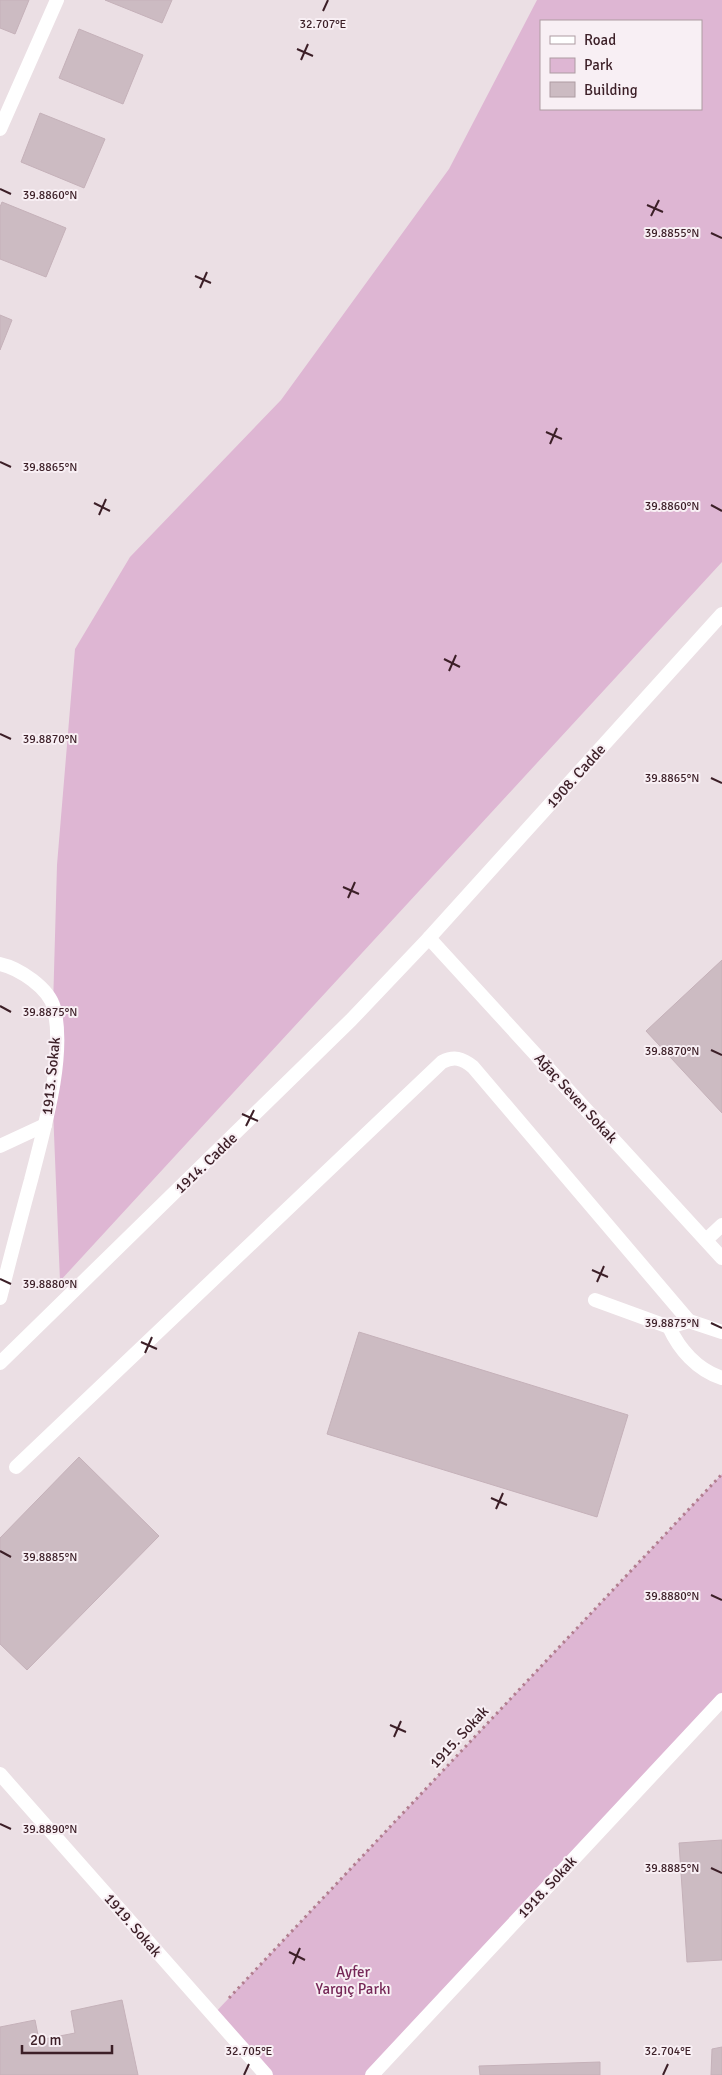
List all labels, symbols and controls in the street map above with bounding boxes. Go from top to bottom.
text: 32.707°E [300,17,347,32]
legend [540,20,702,110]
text: Road [584,31,616,49]
text: Park [584,56,613,74]
text: Building [584,81,638,99]
text: 39.8860°N [23,188,77,203]
text: 39.8855°N [645,226,699,241]
text: 39.8865°N [23,460,77,475]
text: 39.8860°N [645,499,699,514]
text: 39.8870°N [23,732,77,747]
street label: 1908. Cadde [543,740,609,812]
text: 39.8865°N [645,771,699,786]
text: 39.8875°N [23,1005,77,1020]
street label: 1913. Sokak [38,1036,64,1116]
text: 39.8870°N [645,1044,699,1059]
street label: Ağaç Seven Sokak [531,1049,621,1147]
street label: 1914. Cadde [171,1129,241,1197]
text: 39.8880°N [23,1277,77,1292]
text: 39.8875°N [645,1316,699,1331]
text: 39.8885°N [23,1550,77,1565]
text: 39.8880°N [645,1589,699,1604]
street label: 1915. Sokak [426,1702,493,1772]
text: 39.8890°N [23,1822,77,1837]
street label: 1918. Sokak [514,1852,581,1922]
text: 39.8885°N [645,1861,699,1876]
street label: 1919. Sokak [100,1889,166,1961]
park label: Ayfer Yargıç Parkı [316,1963,390,1998]
scale bar [22,2022,112,2054]
text: 20 m [30,2031,61,2049]
text: 32.705°E [226,2044,273,2059]
text: 32.704°E [645,2044,692,2059]

